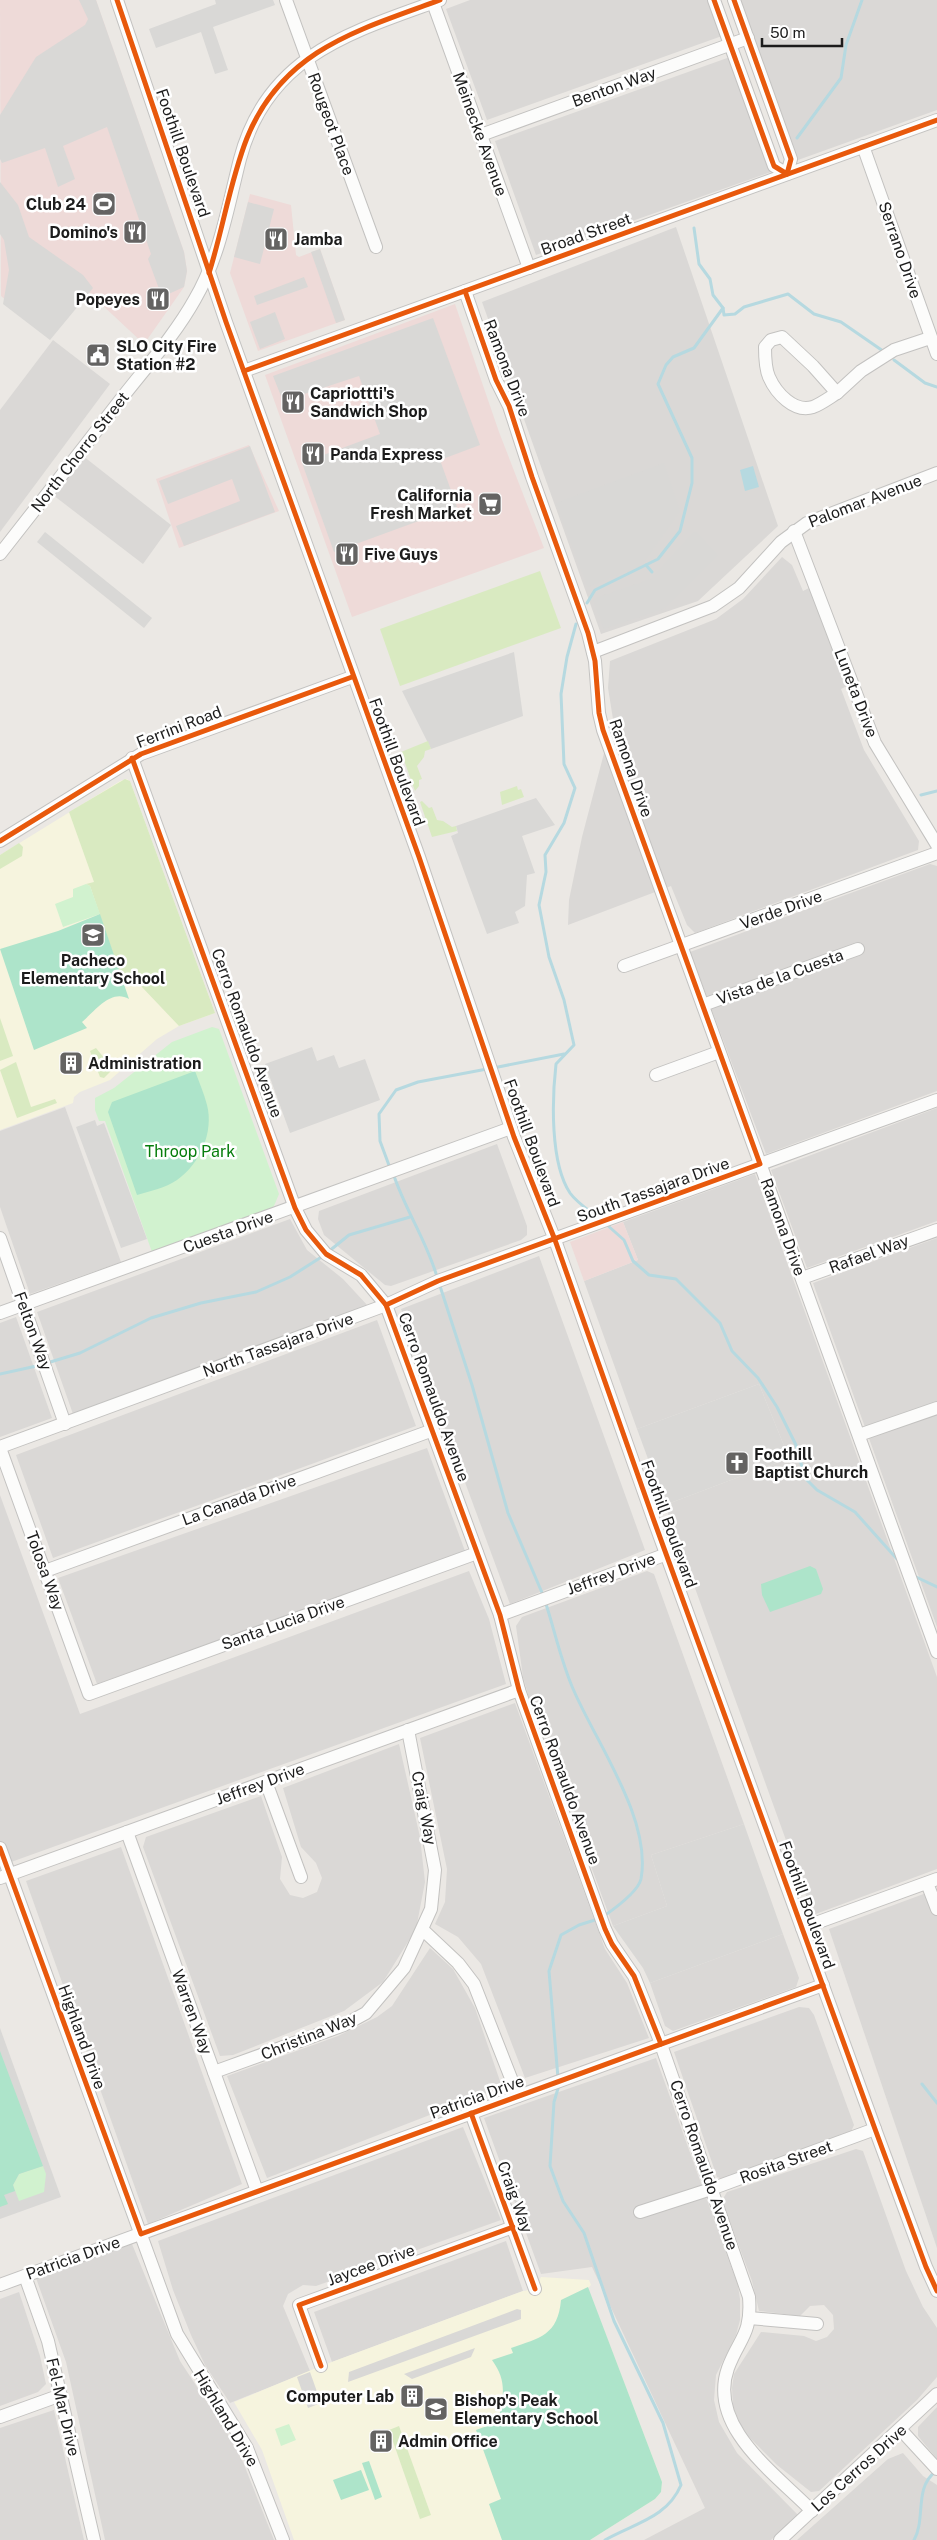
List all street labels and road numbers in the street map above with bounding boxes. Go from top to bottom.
street label: Benton Way [569,63,659,111]
street label: Meinecke Avenue [449,69,511,199]
street label: Rougeot Place [304,70,358,178]
street label: Foothill Boulevard [152,86,214,220]
street label: Serrano Drive [875,199,925,301]
street label: Broad Street [538,209,634,259]
street label: Ramona Drive [480,317,534,419]
street label: North Chorro Street [27,388,133,516]
street label: Palomar Avenue [806,471,924,531]
street label: Luneta Drive [830,646,882,740]
street label: Foothill Boulevard [365,695,429,829]
street label: Ferrini Road [134,702,224,752]
street label: Ramona Drive [605,716,657,820]
street label: Verde Drive [737,886,825,934]
street label: Vista de la Cuesta [714,945,846,1009]
street label: Cerro Romauldo Avenue [208,946,286,1120]
street label: Foothill Boulevard [500,1076,564,1210]
street label: South Tassajara Drive [574,1154,732,1226]
street label: Ramona Drive [757,1176,809,1278]
street label: Cuesta Drive [180,1207,276,1257]
street label: Rafael Way [826,1231,912,1277]
street label: Felton Way [10,1289,56,1373]
street label: North Tassajara Drive [200,1309,356,1381]
street label: Cerro Romauldo Avenue [395,1310,473,1484]
street label: Foothill Boulevard [637,1457,701,1591]
street label: La Canada Drive [179,1471,299,1529]
street label: Tolosa Way [22,1529,68,1614]
street label: Jeffrey Drive [564,1549,658,1599]
street label: Santa Lucia Drive [219,1592,347,1654]
street label: Cerro Romauldo Avenue [526,1693,604,1867]
street label: Jeffrey Drive [213,1759,307,1809]
street label: Craig Way [408,1769,441,1847]
street label: Foothill Boulevard [775,1838,839,1972]
street label: Warren Way [168,1967,216,2058]
street label: Highland Drive [54,1982,110,2092]
street label: Christina Way [258,2008,360,2064]
street label: Patricia Drive [427,2071,527,2123]
street label: Cerro Romauldo Avenue [666,2077,742,2253]
street label: Rosita Street [737,2136,835,2188]
street label: Craig Way [493,2159,537,2236]
street label: Patricia Drive [23,2232,123,2284]
street label: Jaycee Drive [325,2240,417,2290]
street label: Fel-Mar Drive [42,2356,84,2458]
street label: Highland Drive [190,2366,262,2470]
street label: Los Cerros Drive [807,2420,911,2516]

